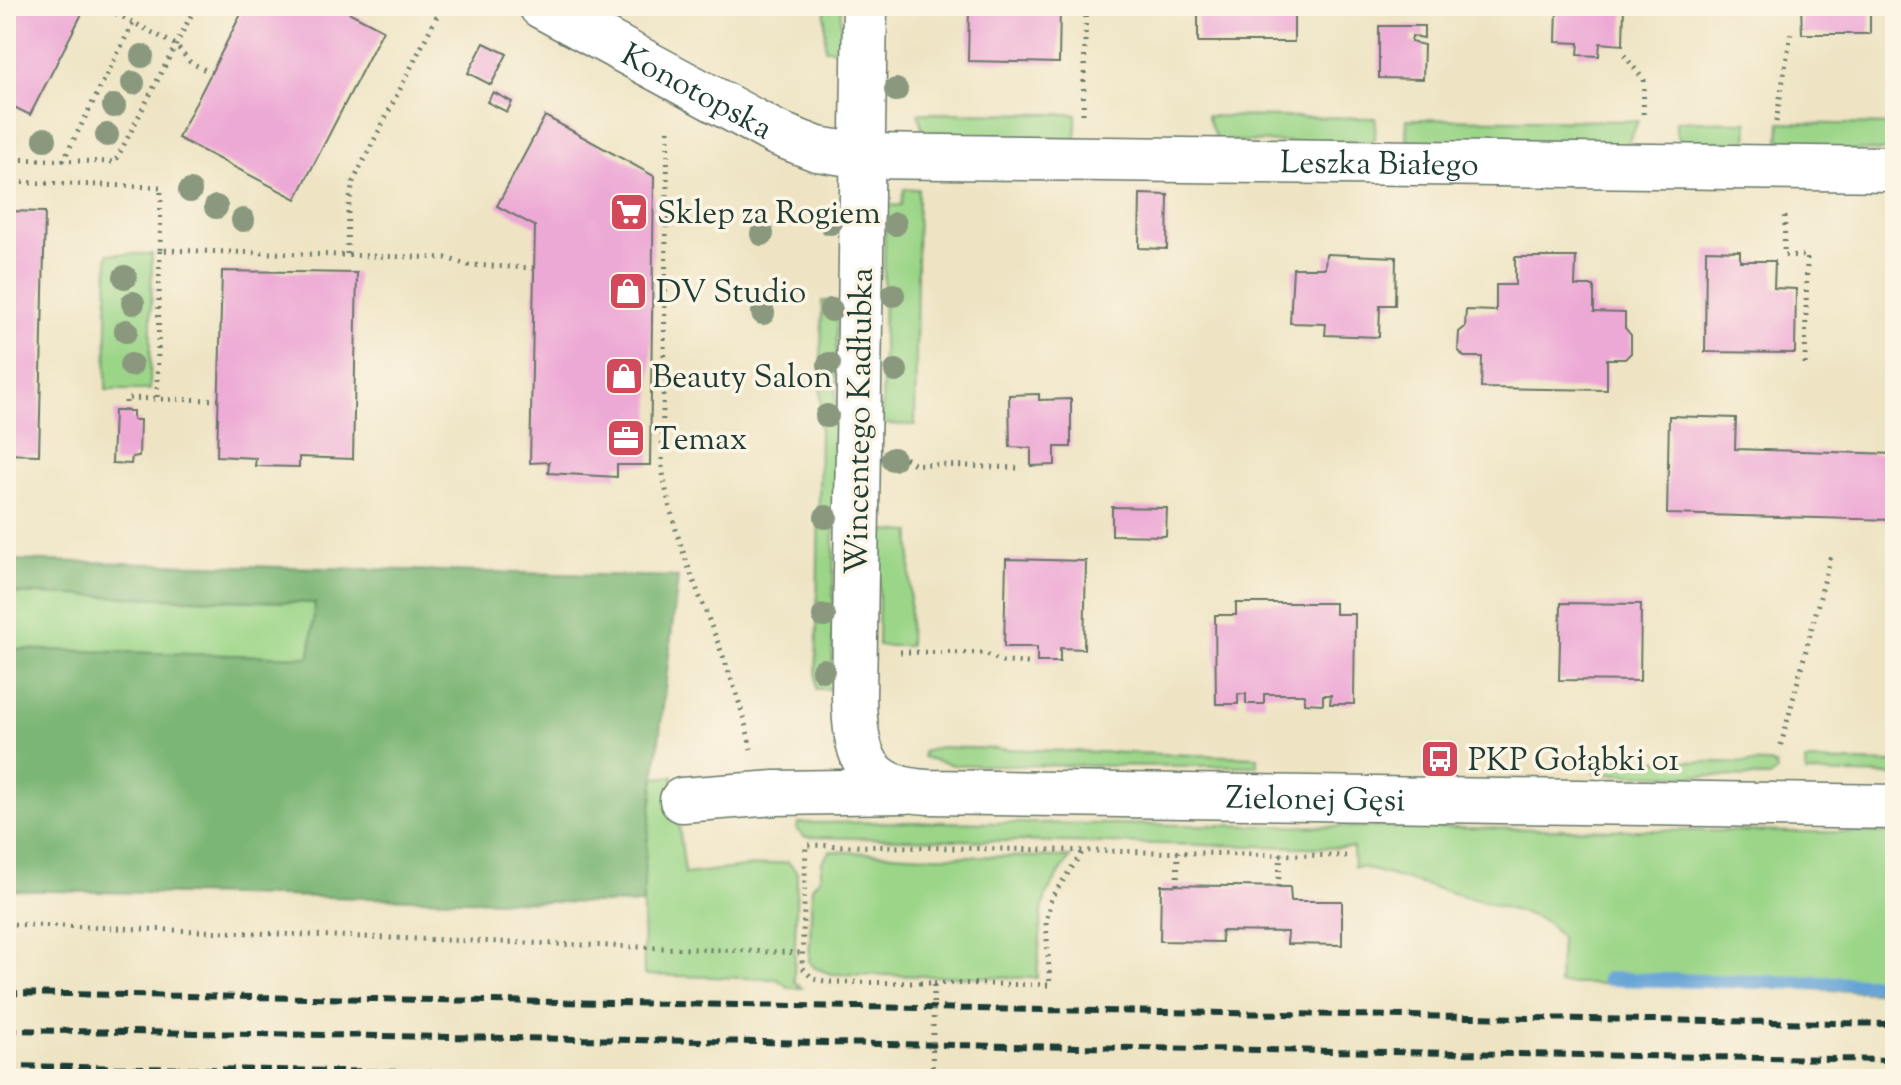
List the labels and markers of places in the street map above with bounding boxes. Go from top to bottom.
supermarket icon: Sklep za Rogiem [608,191,650,233]
place label: Sklep za Rogiem [657,192,881,238]
shop icon: DV Studio [607,270,649,312]
place label: DV Studio [656,271,806,317]
shop icon: Beauty Salon [603,355,645,397]
place label: Beauty Salon [652,356,832,402]
office icon: Temax [605,417,647,459]
place label: Temax [654,418,747,464]
bus stop icon: PKP Gołąbki 01 [1419,738,1461,780]
place label: PKP Gołąbki 01 [1468,739,1679,785]

